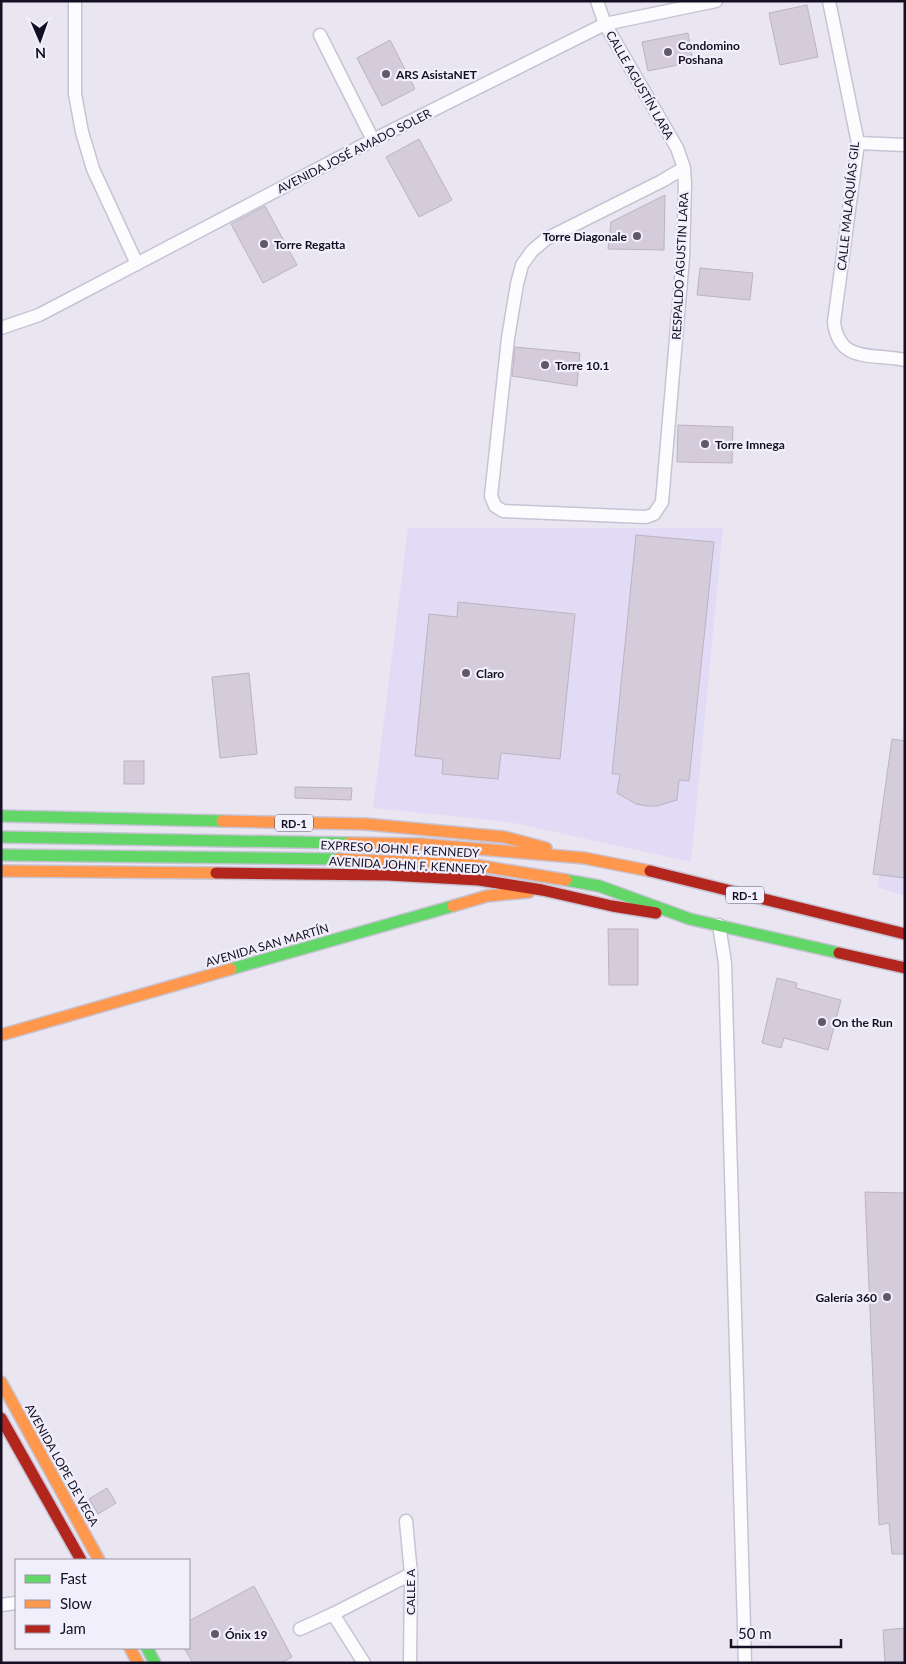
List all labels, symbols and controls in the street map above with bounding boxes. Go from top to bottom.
north arrow [15,15,65,65]
street label: CALLE AGUSTÍN LARA [603,28,678,143]
place label: Condomino Poshana [678,38,740,67]
text: N [35,45,46,62]
marker: Condomino Poshana [662,46,674,58]
place label: ARS AsistaNET [395,67,478,82]
marker: ARS AsistaNET [380,68,392,80]
street label: AVENIDA JOSÉ AMADO SOLER [274,105,434,197]
street label: CALLE MALAQUÍAS GIL [834,141,862,271]
street label: RESPALDO AGUSTIN LARA [669,191,691,340]
place label: Torre Diagonale [543,229,628,244]
marker: Torre Diagonale [631,230,643,242]
place label: Torre Regatta [274,237,345,252]
marker: Torre Regatta [258,238,270,250]
place label: Torre 10.1 [555,358,610,373]
marker: Torre 10.1 [539,359,551,371]
place label: Torre Imnega [715,437,785,452]
marker: Torre Imnega [699,438,711,450]
place label: Claro [476,666,504,681]
marker: Claro [460,667,472,679]
road number: RD-1 [275,814,313,831]
street label: EXPRESO JOHN F. KENNEDY [320,837,480,861]
street label: AVENIDA JOHN F. KENNEDY [329,853,488,877]
road number: RD-1 [726,886,764,904]
street label: AVENIDA SAN MARTÍN [204,920,330,970]
place label: On the Run [832,1015,893,1030]
marker: On the Run [816,1016,828,1028]
place label: Galería 360 [815,1290,877,1305]
marker: Galería 360 [881,1291,893,1303]
street label: AVENIDA LOPE DE VEGA [22,1401,102,1530]
legend [15,1559,190,1649]
street label: CALLE A [403,1568,418,1615]
text: Fast [60,1569,87,1587]
text: Slow [60,1594,92,1612]
scale bar [731,1616,841,1648]
text: Jam [60,1619,86,1637]
text: 50 m [738,1624,772,1642]
place label: Ónix 19 [225,1627,268,1642]
marker: Ónix 19 [209,1628,221,1640]

